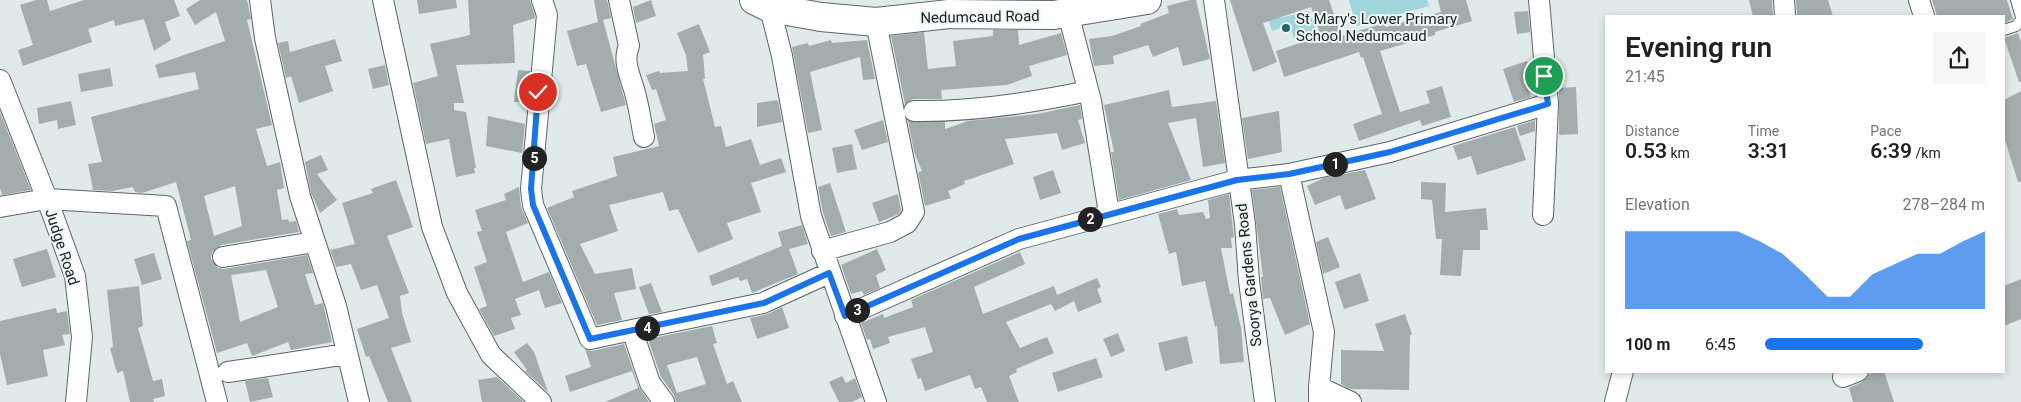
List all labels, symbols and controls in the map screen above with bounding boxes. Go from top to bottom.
street label: Nedumcaud Road [920,7,1040,27]
place label: St Mary's Lower Primary School Nedumcaud [1296,10,1457,45]
marker: St Mary's Lower Primary School Nedumcaud [1280,22,1292,34]
text: Evening run [1625,31,1772,64]
button: share [1933,32,1985,84]
pin [1523,55,1565,97]
icon: arrive [1530,62,1558,90]
text: 21:45 [1625,67,1665,86]
pin [517,71,559,113]
icon: check [524,78,552,106]
text: Distance [1625,123,1680,139]
text: Time [1748,123,1779,139]
text: Pace [1870,123,1901,139]
text: 0.53 [1625,139,1667,163]
text: 3:31 [1748,139,1789,163]
text: 6:39 [1870,139,1912,163]
text: km [1667,145,1690,161]
text: /km [1912,145,1941,161]
pin: 5 [522,146,546,170]
text: 5 [530,150,539,166]
pin: 1 [1322,152,1348,176]
text: 1 [1331,156,1340,172]
text: Elevation [1625,195,1690,214]
text: 278–284 m [1903,195,1985,214]
street label: Soorya Gardens Road [1233,202,1265,348]
street label: Judge Road [41,206,83,288]
pin: 2 [1078,206,1102,232]
text: 2 [1086,211,1095,227]
pin: 3 [844,298,870,322]
text: 3 [853,302,862,318]
pin: 4 [634,316,660,340]
text: 4 [643,320,652,336]
text: 100 m [1625,335,1670,354]
text: 6:45 [1705,335,1736,354]

